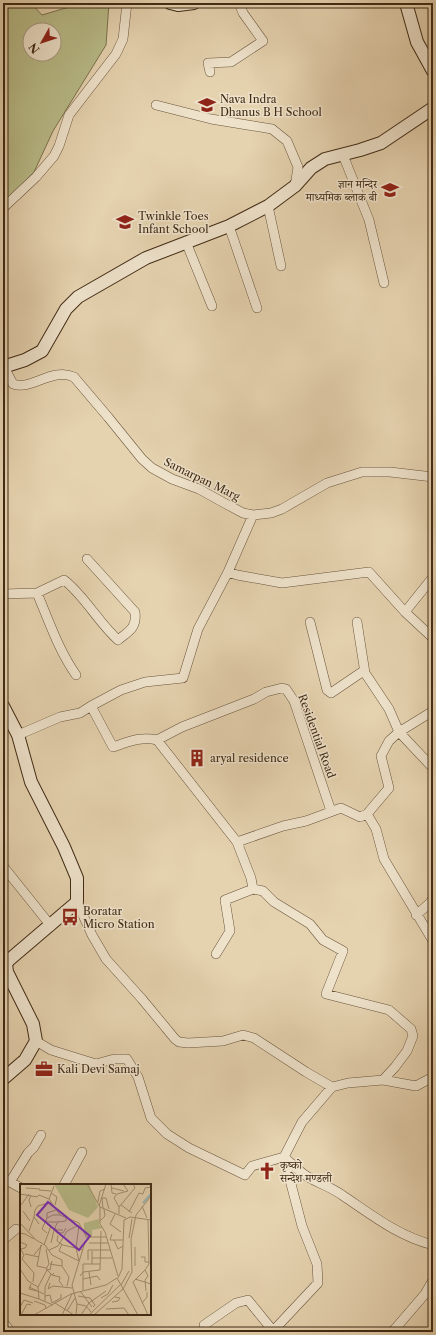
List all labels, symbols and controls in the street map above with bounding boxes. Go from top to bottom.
north arrow [22,22,62,62]
text: N [26,40,43,56]
place label: Nava Indra Dhanus B H School [220,92,323,119]
school or university icon: Nava Indra Dhanus B H School [197,95,217,115]
place label: ज्ञान मन्दिर माध्यमिक ब्लाक बी [305,177,378,204]
school or university icon: ज्ञान मन्दिर माध्यमिक ब्लाक बी [380,180,400,200]
place label: Twinkle Toes Infant School [138,209,209,236]
school or university icon: Twinkle Toes Infant School [115,212,135,232]
street label: Samarpan Marg [162,455,242,503]
street label: Residential Road [295,692,339,780]
building icon: aryal residence [187,748,207,768]
place label: aryal residence [210,751,289,765]
place label: Boratar Micro Station [83,904,155,931]
bus stop icon: Boratar Micro Station [60,907,80,927]
office icon: Kali Devi Samaj [34,1059,54,1079]
place label: Kali Devi Samaj [57,1062,140,1076]
place label: कृष्को सन्देश मण्डली [279,1158,333,1185]
church icon: कृष्को सन्देश मण्डली [257,1161,277,1181]
inset map [20,1184,151,1315]

